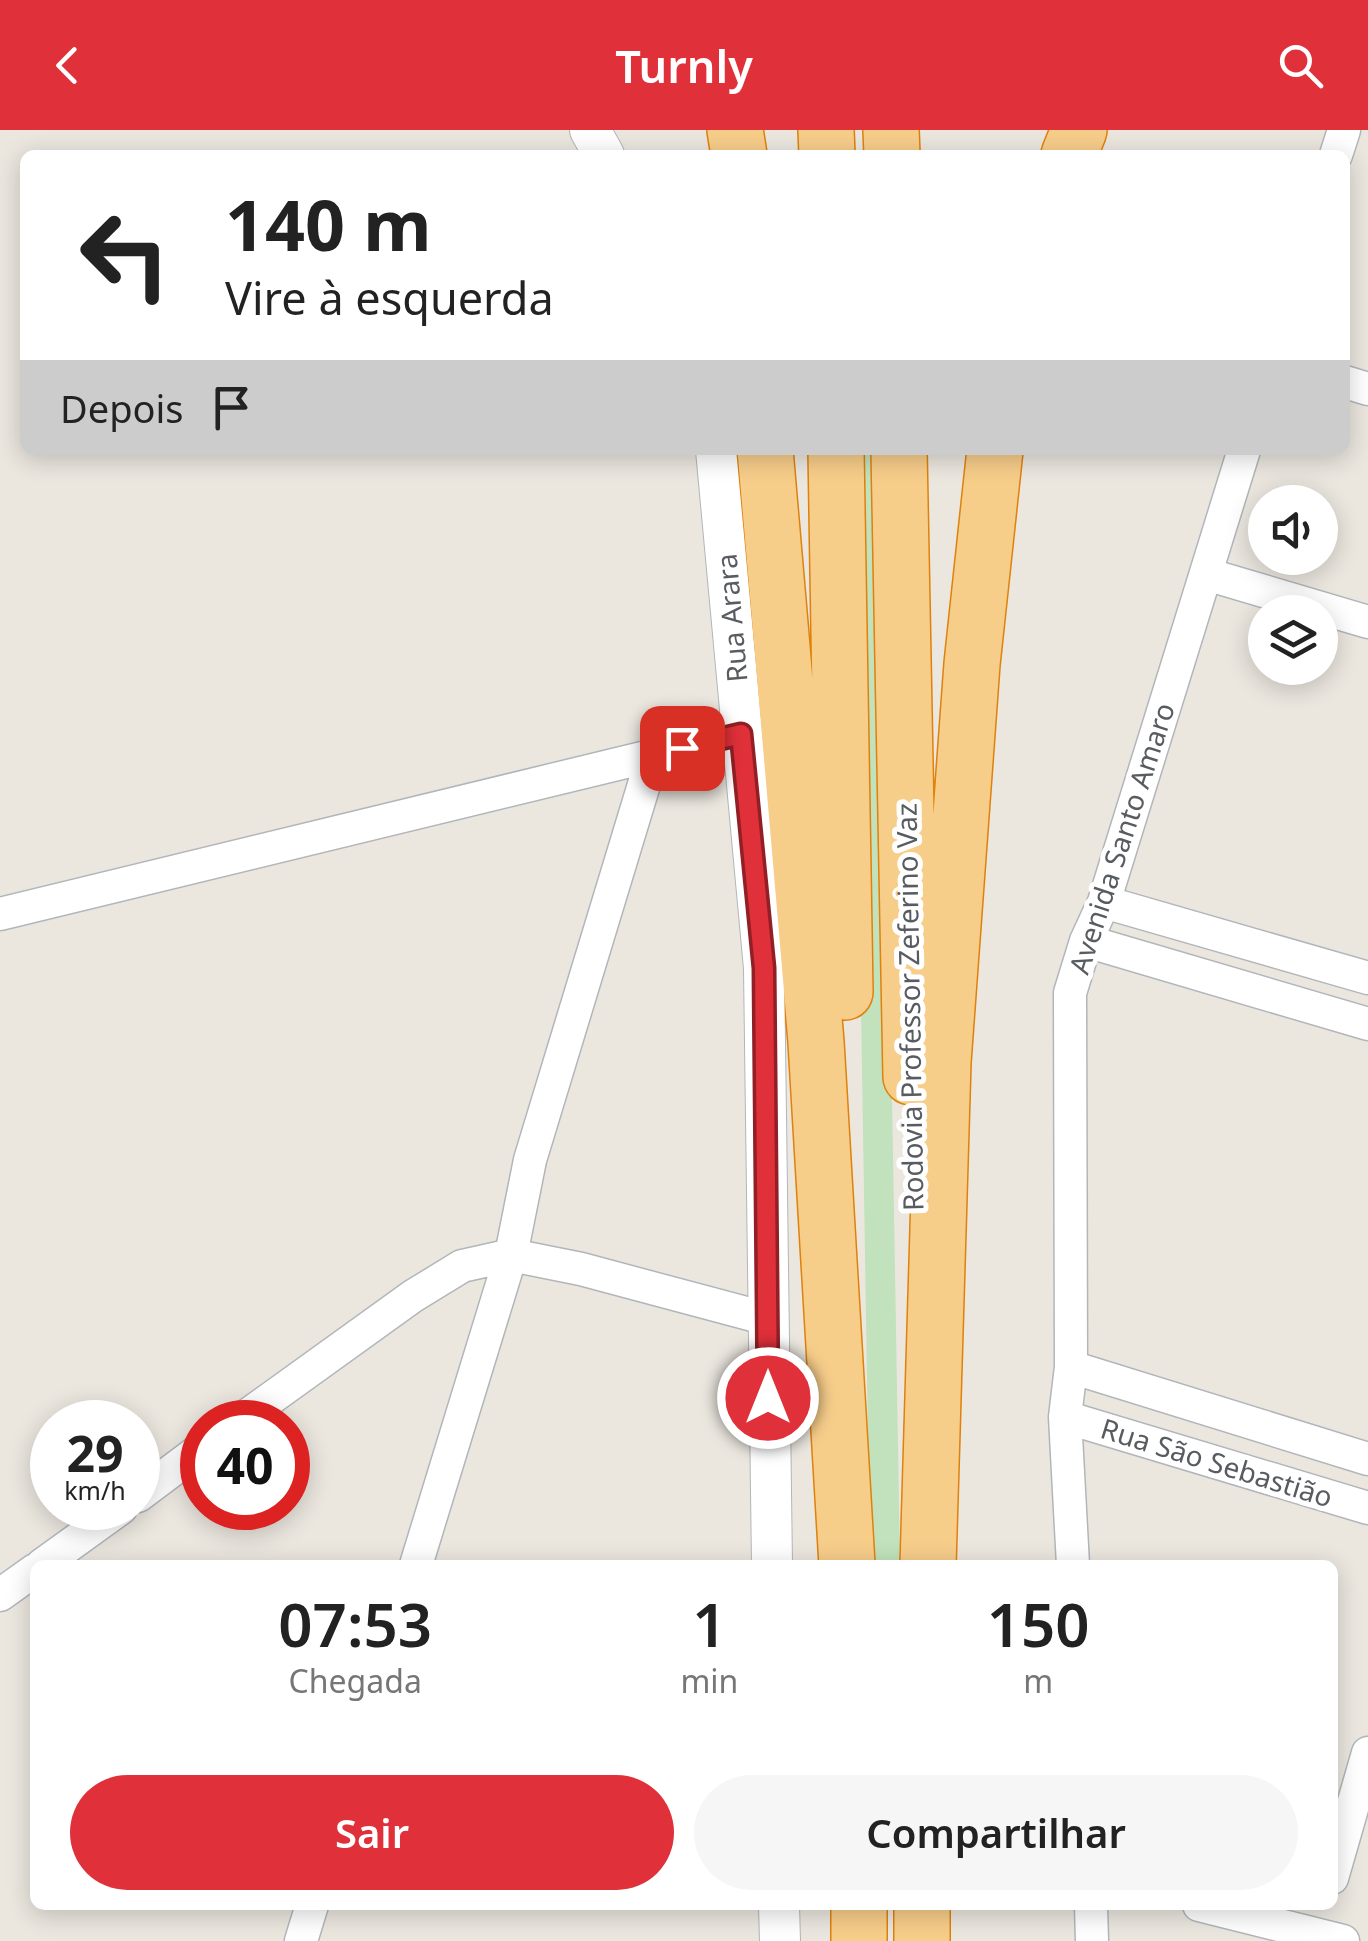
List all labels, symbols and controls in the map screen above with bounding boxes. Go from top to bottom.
text: Turnly [615,35,753,96]
icon: back [40,38,95,93]
icon: search [1273,38,1328,93]
text: 140 m [225,176,432,272]
icon: left [60,190,190,320]
text: Vire à esquerda [225,267,554,328]
icon: arrive [204,380,259,435]
text: Depois [60,382,184,434]
map controls [1248,485,1338,685]
button: sound [1248,485,1338,575]
street label: Rua Arara [706,552,756,684]
button: layers [1248,595,1338,685]
street label: Avenida Santo Amaro [1059,698,1183,978]
pin [640,706,725,791]
icon: arrive [655,721,710,776]
street label: Rodovia Professor Zeferino Vaz [886,803,932,1211]
position arrow [716,1346,820,1450]
speed limit sign: 40 [180,1400,310,1530]
street label: Rua São Sebastião [1096,1409,1338,1515]
text: 29 [66,1419,124,1487]
text: km/h [64,1473,126,1507]
text: 07:53 [278,1583,432,1665]
text: 1 [692,1583,727,1665]
text: 150 [987,1583,1090,1665]
text: Chegada [289,1659,422,1702]
text: min [680,1659,738,1702]
text: m [1023,1659,1053,1702]
button: Sair [70,1775,674,1890]
button: Compartilhar [694,1775,1298,1890]

